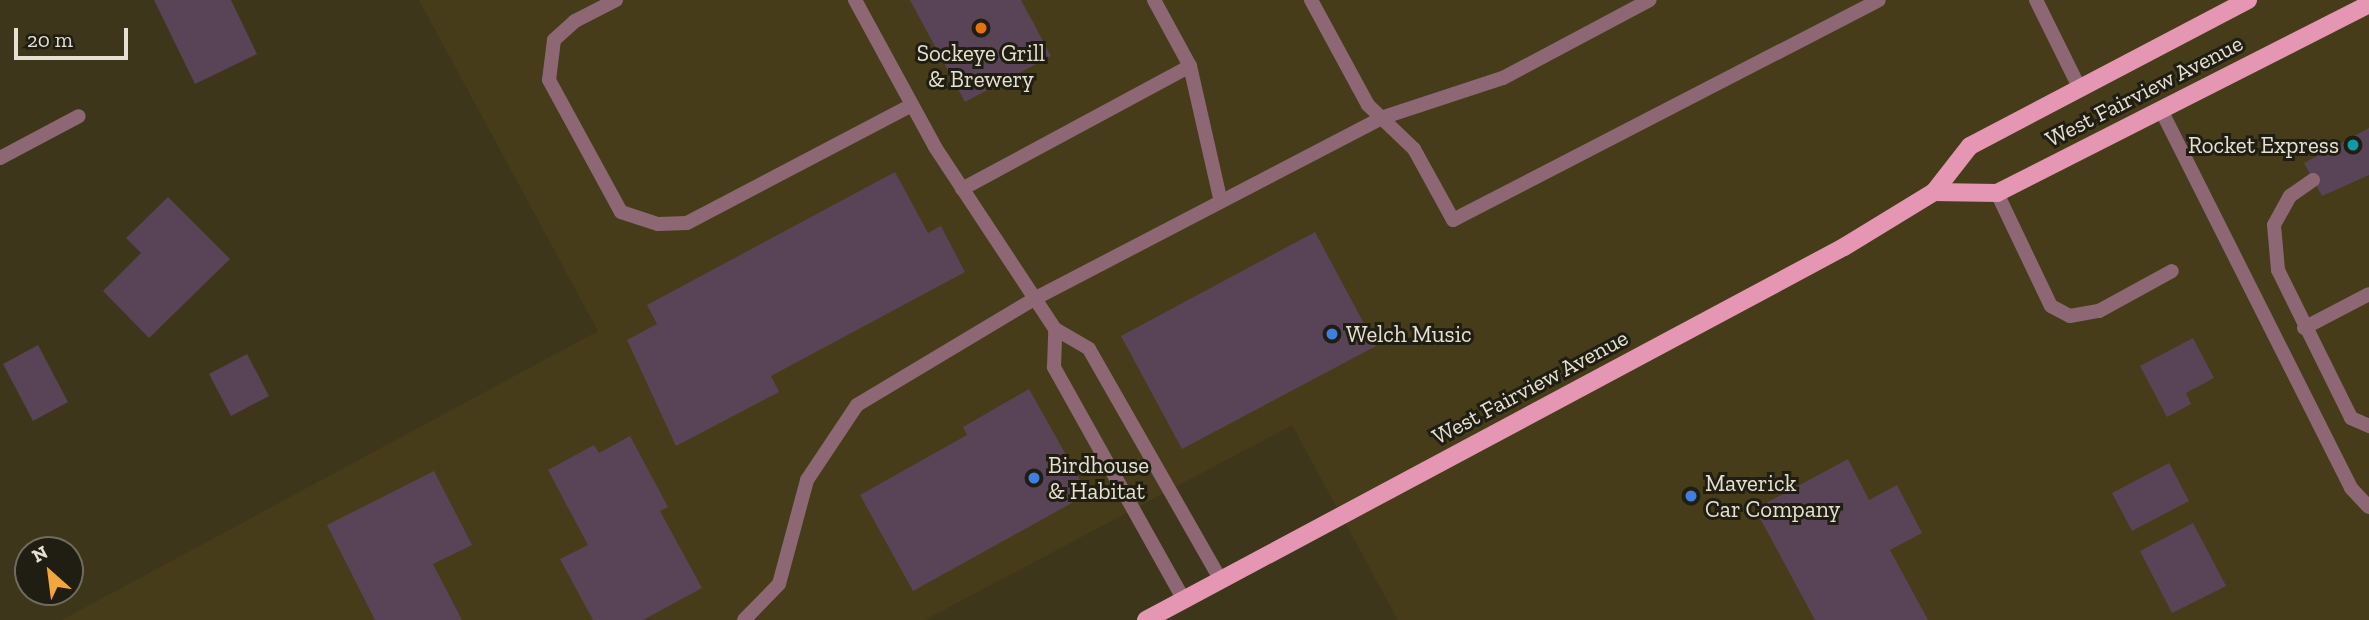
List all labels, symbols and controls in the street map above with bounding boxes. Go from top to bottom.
scale bar [18,14,131,58]
marker: Sockeye Grill & Brewery [973,20,989,36]
text: 20 m [27,27,73,52]
street label: West Fairview Avenue [2040,29,2248,153]
place label: Sockeye Grill & Brewery [917,39,1045,93]
place label: Rocket Express [2188,131,2339,159]
marker: Rocket Express [2345,137,2361,153]
place label: Welch Music [1346,320,1472,348]
street label: West Fairview Avenue [1427,323,1633,451]
marker: Welch Music [1324,326,1340,342]
place label: Birdhouse & Habitat [1048,451,1149,505]
place label: Maverick Car Company [1705,469,1841,523]
marker: Birdhouse & Habitat [1026,470,1042,486]
marker: Maverick Car Company [1683,488,1699,504]
north arrow [14,536,84,606]
text: N [28,540,52,567]

